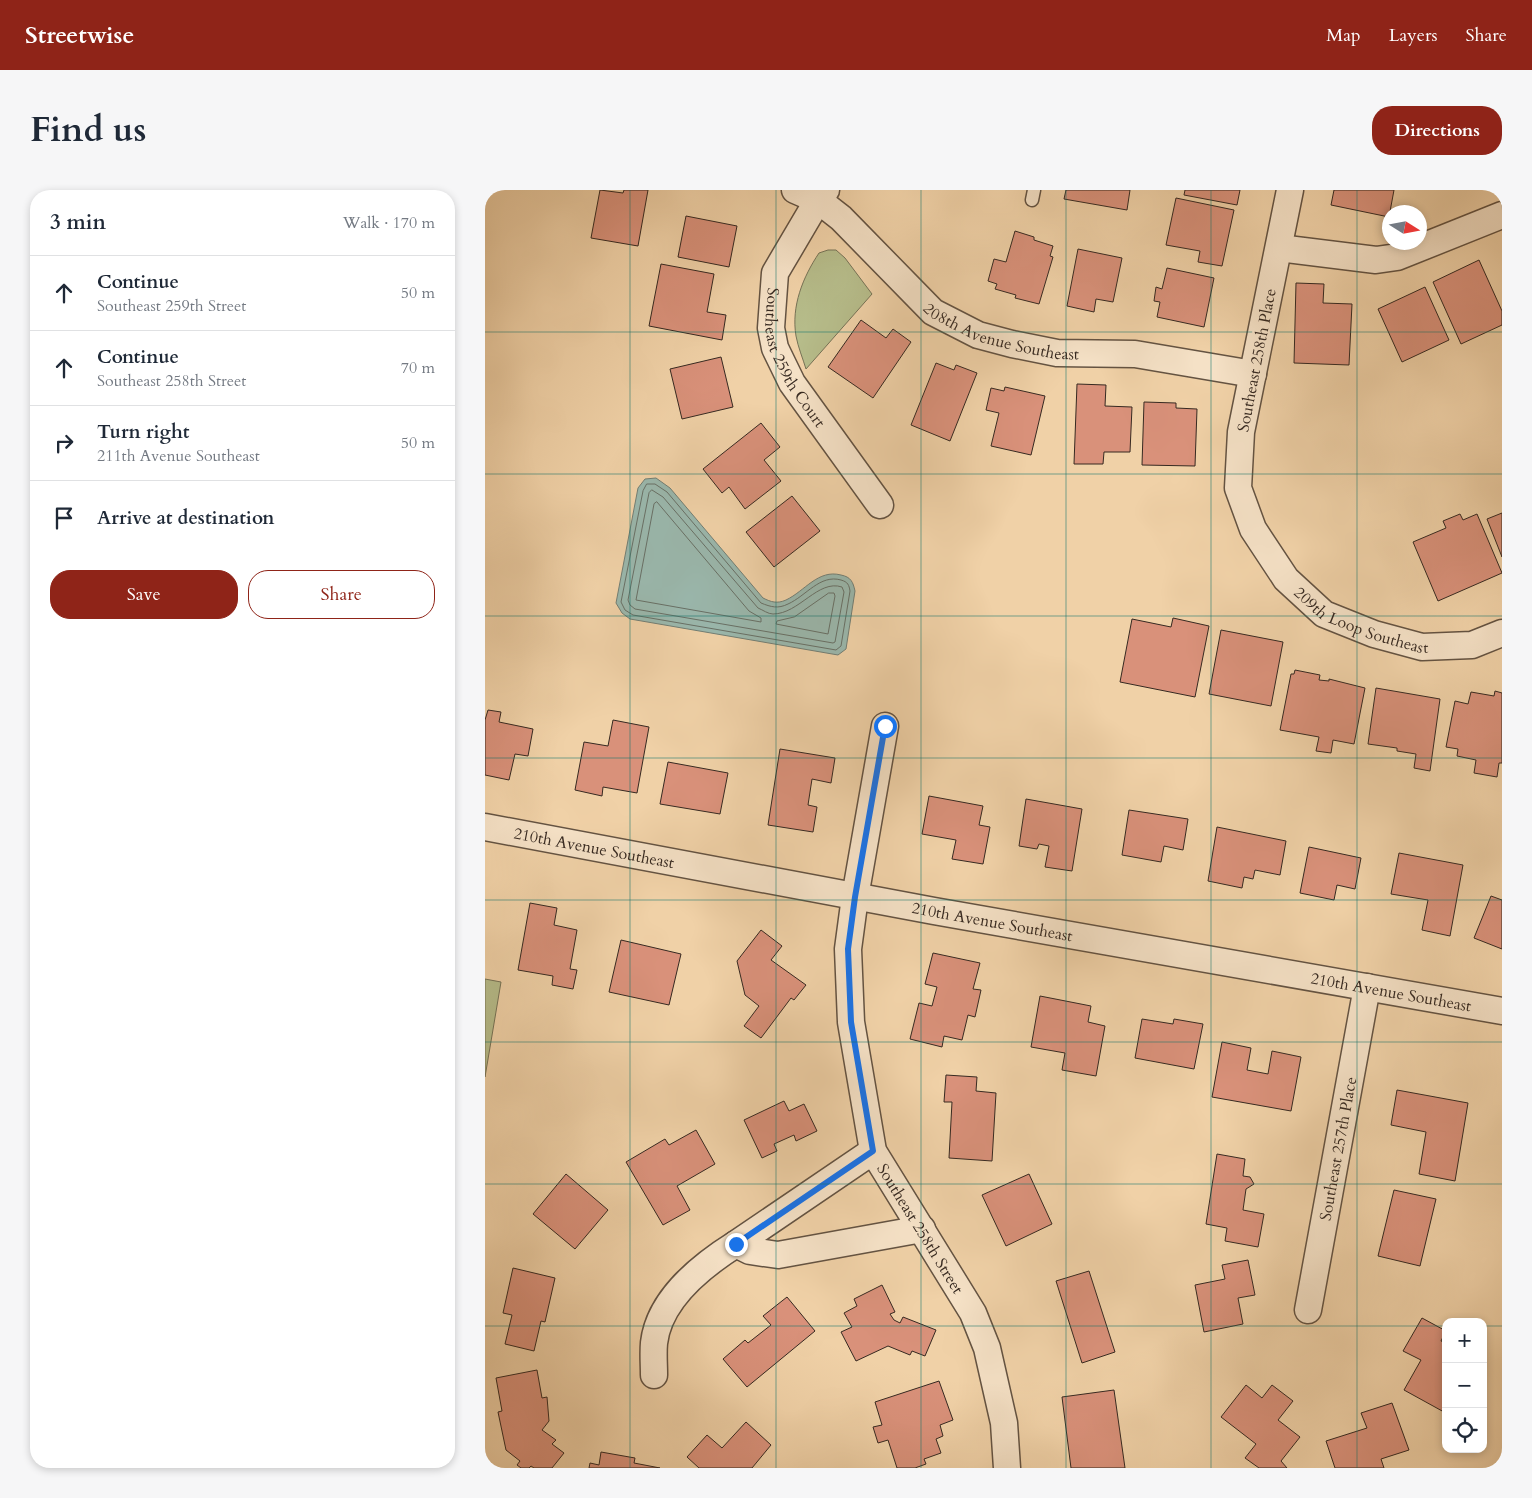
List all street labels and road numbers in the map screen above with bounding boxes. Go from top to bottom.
street label: Southeast 258th Place [1232,286,1282,434]
street label: Southeast 259th Court [759,287,830,432]
street label: 208th Avenue Southeast [918,298,1079,365]
street label: 209th Loop Southeast [1289,582,1429,659]
street label: 210th Avenue Southeast [512,823,676,874]
street label: 210th Avenue Southeast [910,897,1074,947]
street label: 210th Avenue Southeast [1309,968,1473,1017]
street label: Southeast 257th Place [1315,1075,1362,1223]
street label: Southeast 258th Street [871,1160,969,1298]

